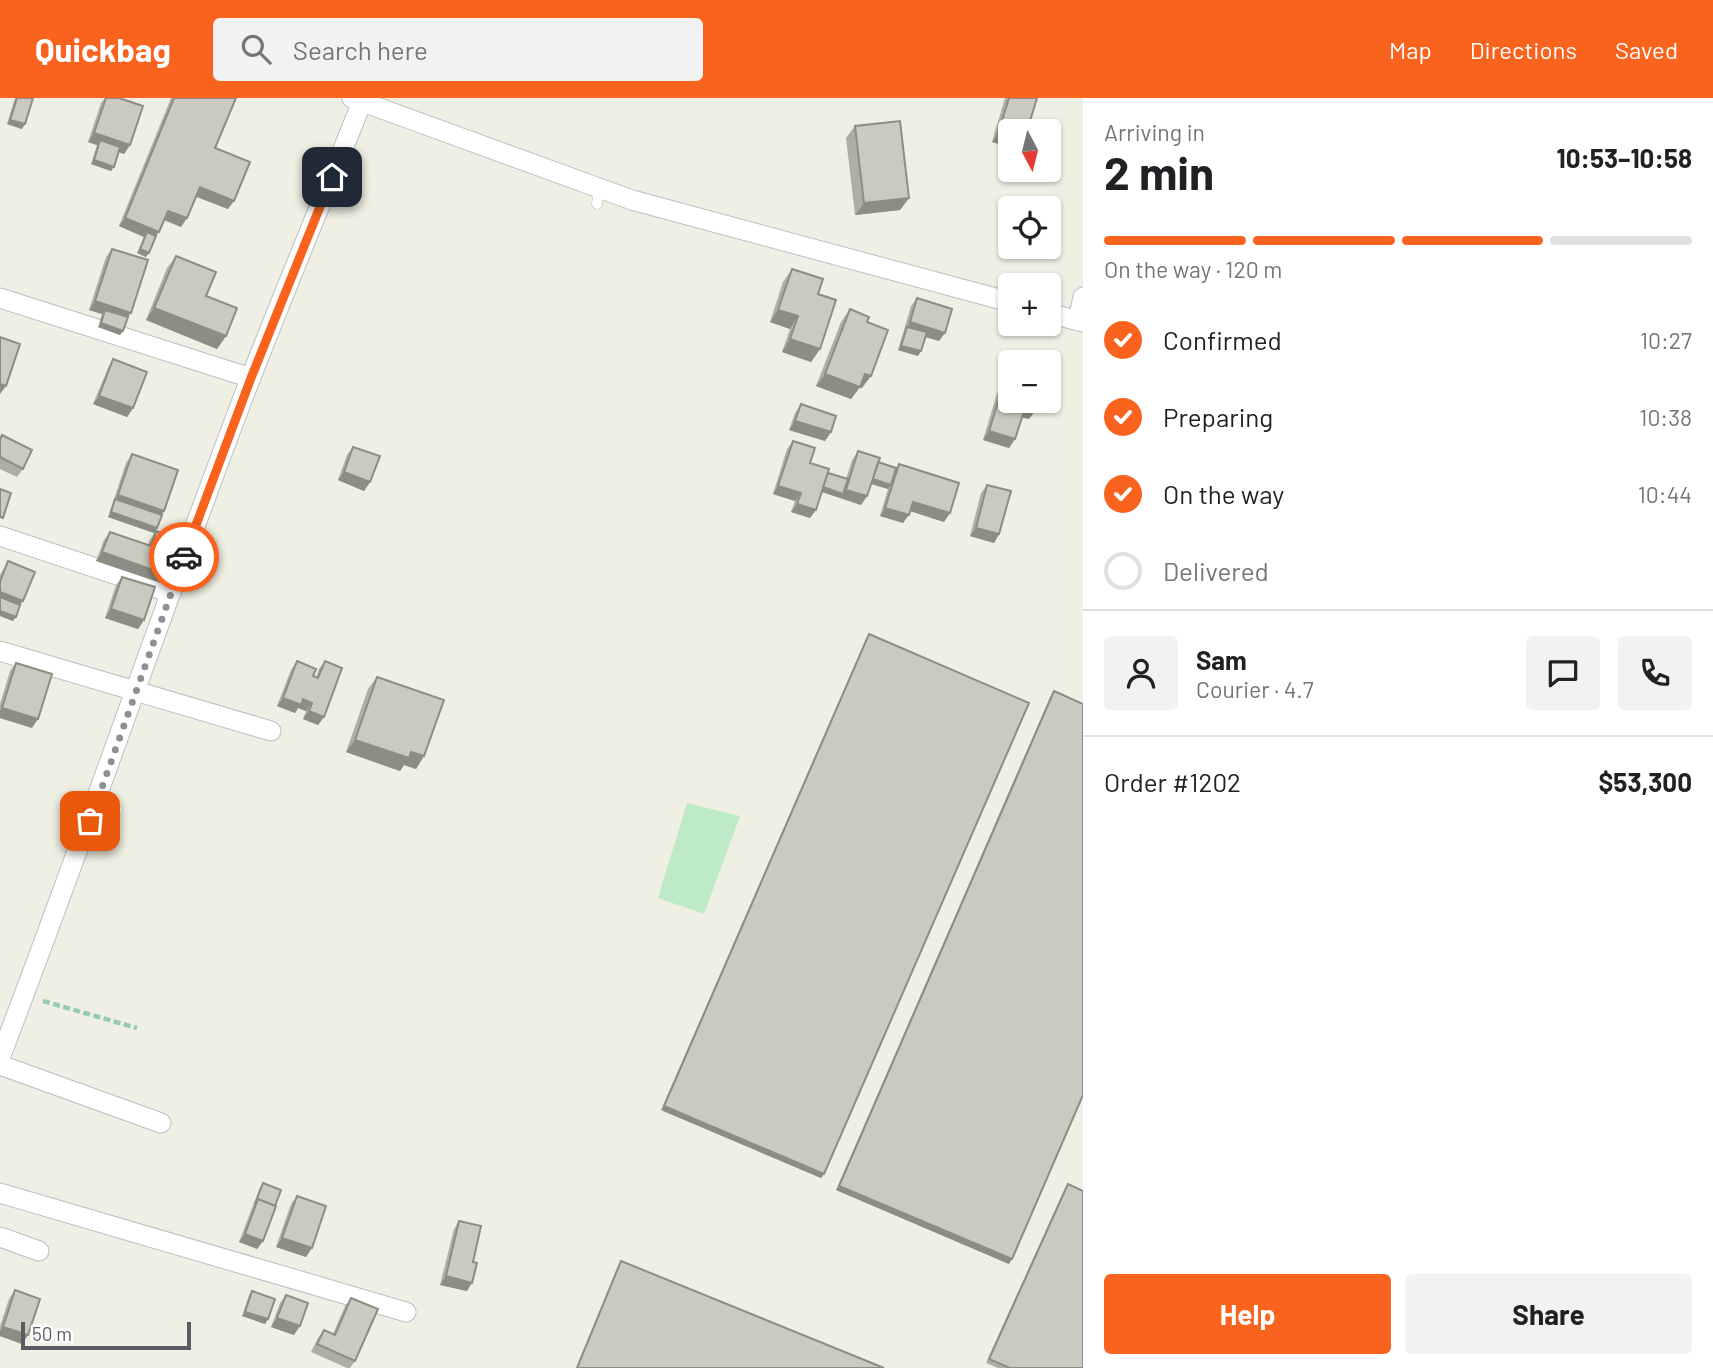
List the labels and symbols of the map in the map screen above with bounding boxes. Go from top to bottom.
north arrow [998,119,1060,182]
pin [302,147,362,207]
courier [149,522,219,592]
pin [60,791,120,851]
scale bar [21,1319,191,1351]

